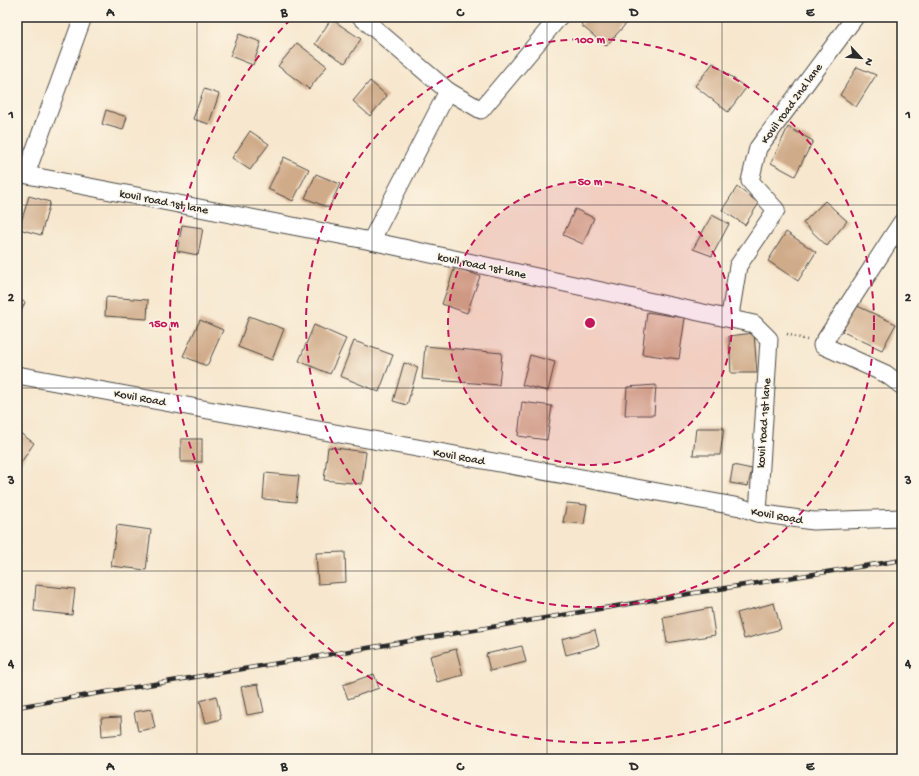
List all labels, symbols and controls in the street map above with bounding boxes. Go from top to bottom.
text: A [105,6,115,21]
text: B [280,6,289,21]
text: C [455,6,465,21]
text: D [629,6,639,21]
text: E [806,6,815,21]
text: 100 m [574,34,605,48]
north arrow [841,38,881,78]
text: N [861,56,875,67]
street label: Kovil road 2nd lane [759,61,827,147]
text: 1 [7,108,14,123]
text: 1 [904,108,911,123]
text: 50 m [578,176,603,190]
street label: kovil road 1st lane [118,187,210,219]
street label: kovil road 1st lane [436,251,528,283]
text: 2 [8,291,15,306]
text: 2 [905,291,912,306]
centre of rings [583,316,597,330]
text: 150 m [148,318,179,332]
street label: kovil road 1st lane [755,377,775,469]
street label: Kovil Road [113,388,168,411]
street label: Kovil Road [432,447,487,470]
text: 3 [7,474,15,489]
text: 3 [904,474,912,489]
street label: Kovil Road [750,506,805,529]
text: 4 [7,657,15,672]
text: 4 [904,657,912,672]
text: A [105,760,115,775]
text: B [280,760,289,775]
text: C [455,760,465,775]
text: D [629,760,639,775]
text: E [806,760,815,775]

